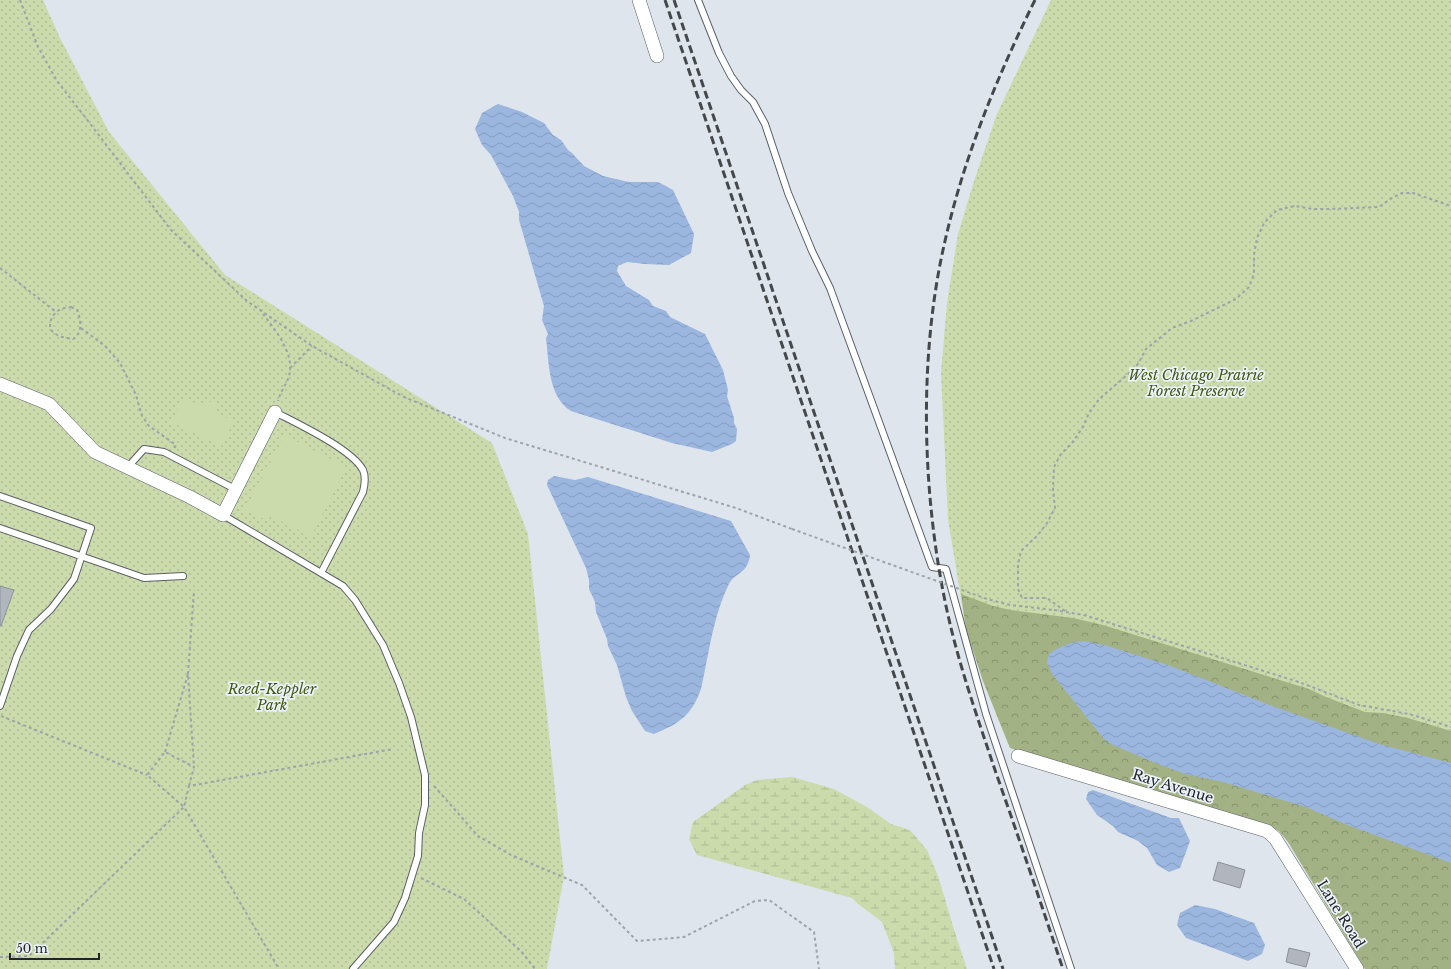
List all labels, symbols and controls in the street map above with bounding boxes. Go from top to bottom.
park label: West Chicago Prairie Forest Preserve [1128,366,1264,400]
park label: Reed-Keppler Park [227,680,317,714]
street label: Ray Avenue [1130,765,1216,807]
street label: Lane Road [1313,877,1369,952]
scale bar [10,935,99,961]
text: 50 m [16,941,48,956]

